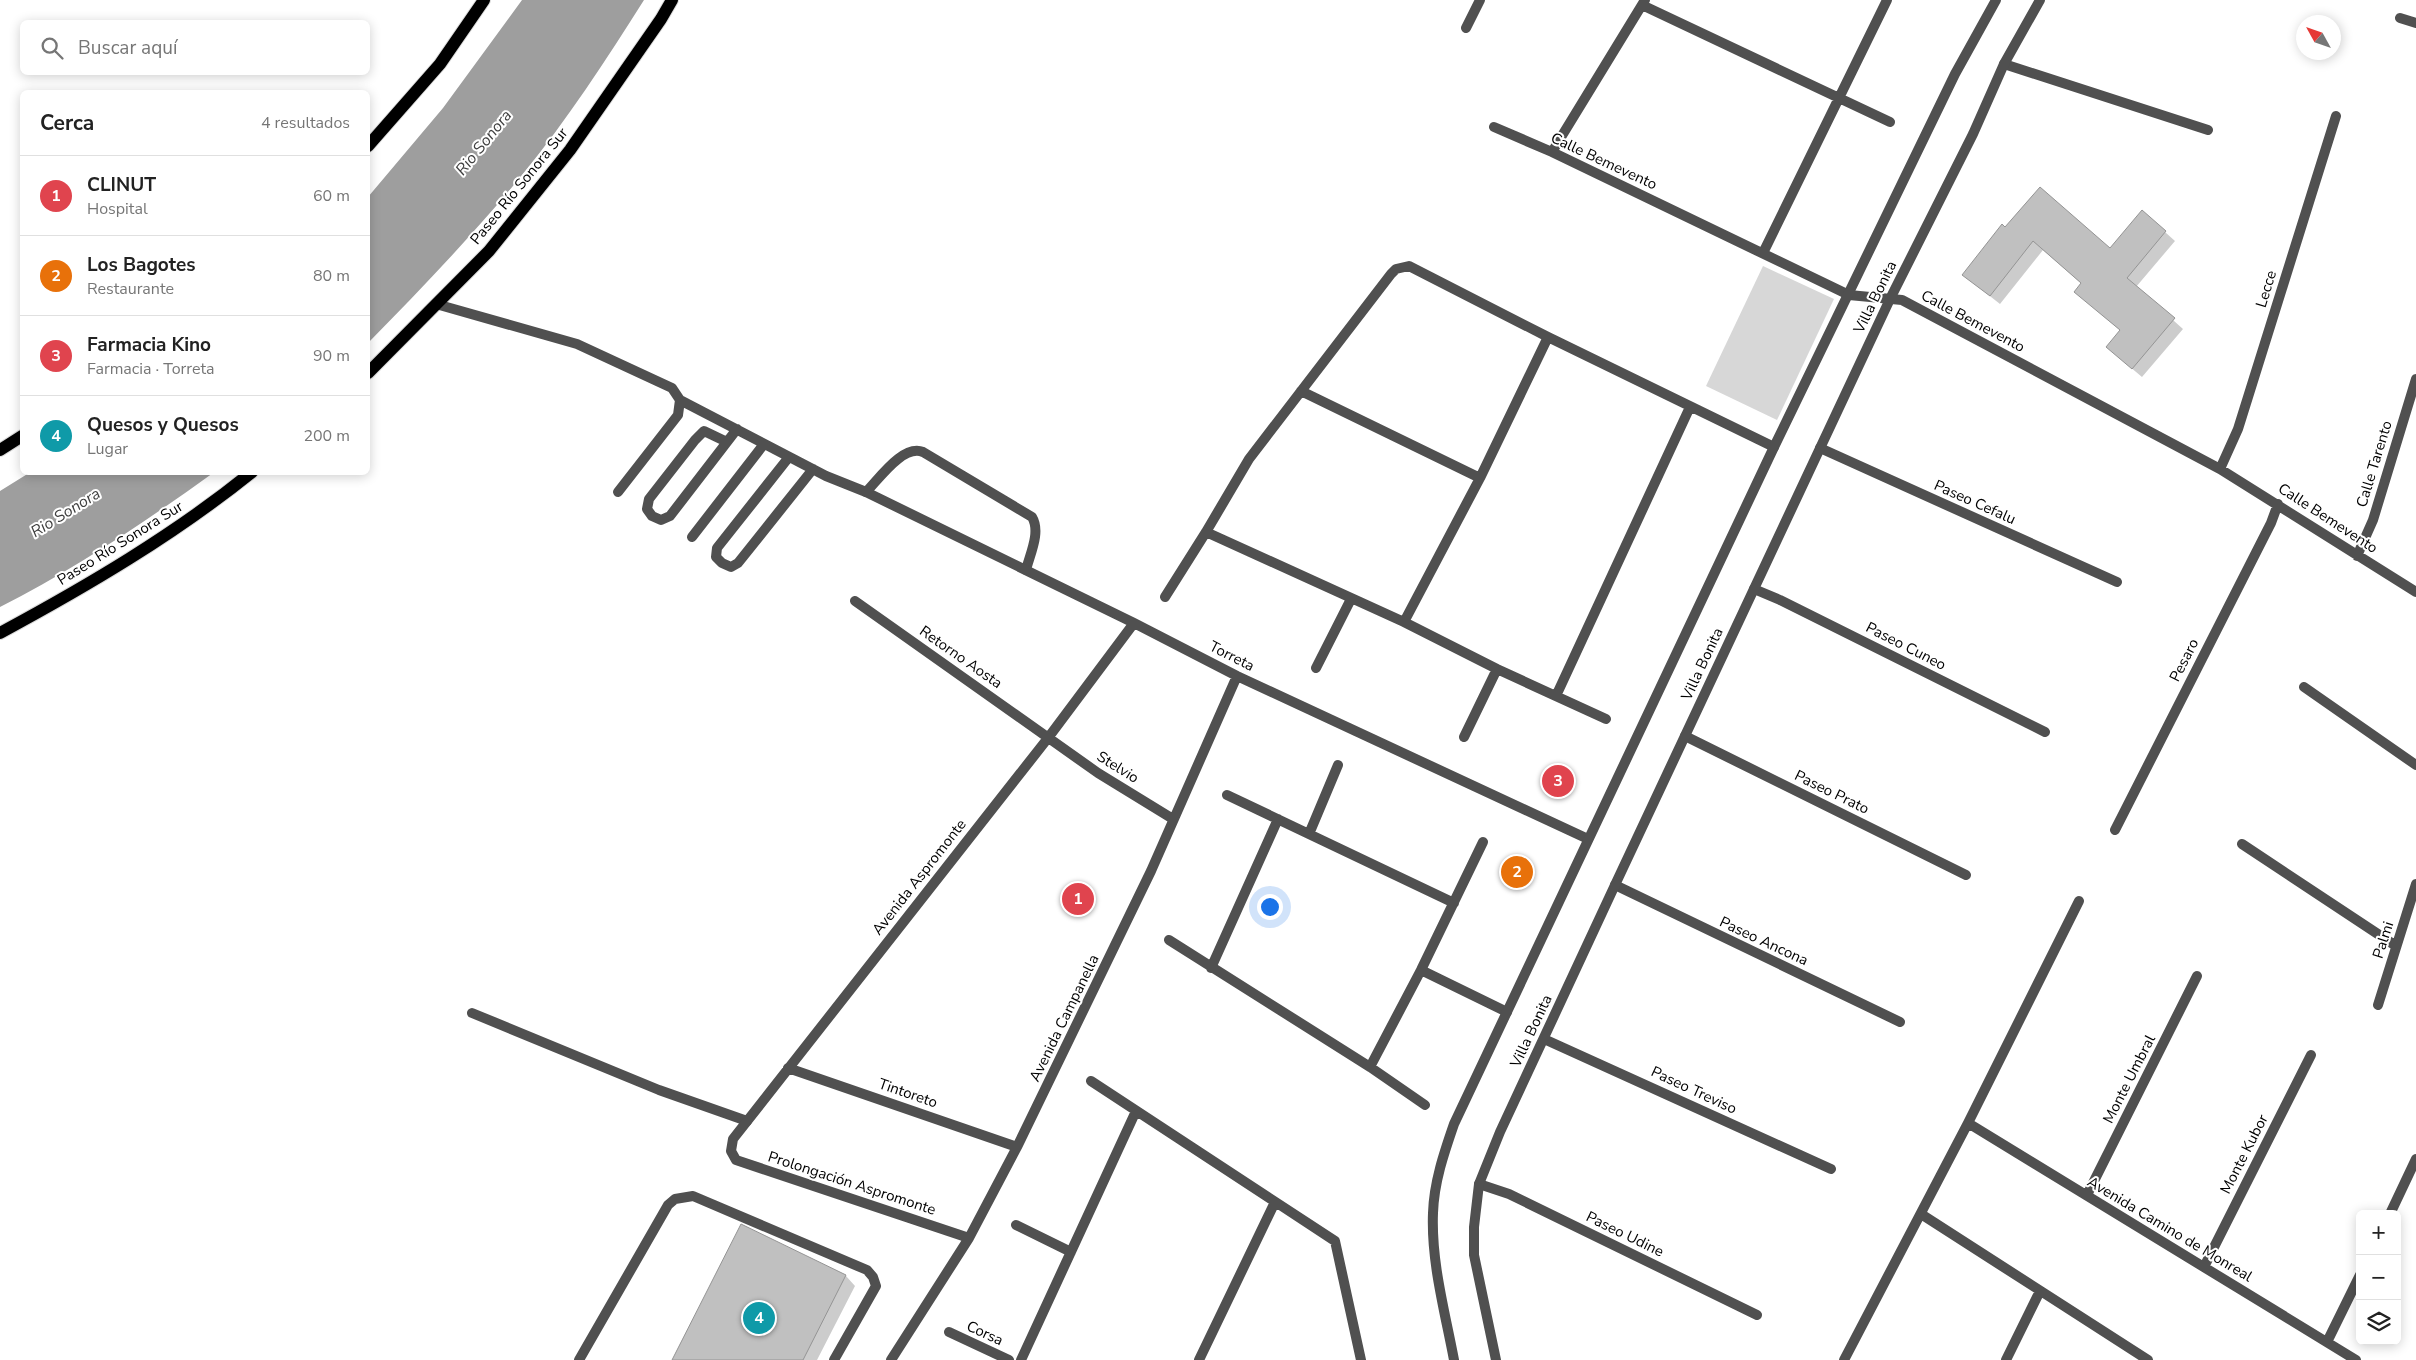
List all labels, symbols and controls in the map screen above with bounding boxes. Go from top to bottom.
north arrow [2296,15,2341,60]
search box [20,20,370,75]
icon: search [38,34,66,62]
text: Buscar aquí [78,35,177,61]
water label: Rio Sonora [451,105,517,180]
text: Cerca [40,109,94,137]
text: 4 resultados [261,112,350,134]
street label: Paseo Río Sonora Sur [466,123,573,249]
street label: Calle Bemevento [1548,128,1660,194]
text: CLINUT [87,172,156,198]
text: 1 [51,185,61,207]
text: 60 m [313,185,350,207]
text: Hospital [87,198,148,220]
text: Los Bagotes [87,252,196,278]
street label: Villa Bonita [1848,257,1901,337]
text: 2 [51,265,61,287]
text: 80 m [313,265,350,287]
street label: Lecce [2251,268,2281,310]
text: Restaurante [87,278,174,300]
street label: Calle Bemevento [1918,285,2028,357]
text: Farmacia Kino [87,332,211,358]
text: 3 [51,345,61,367]
text: 90 m [313,345,350,367]
text: Farmacia · Torreta [87,358,215,380]
text: Quesos y Quesos [87,412,239,438]
street label: Calle Tarento [2351,418,2397,510]
text: 4 [51,425,61,447]
text: 200 m [303,425,350,447]
text: Lugar [87,438,128,460]
street label: Paseo Cefalu [1931,475,2019,529]
street label: Calle Bemevento [2274,478,2382,558]
water label: Rio Sonora [27,483,105,543]
street label: Paseo Río Sonora Sur [53,496,187,590]
street label: Paseo Cuneo [1862,617,1950,675]
street label: Retorno Aosta [916,621,1006,693]
street label: Villa Bonita [1676,624,1728,705]
street label: Pesaro [2165,635,2203,685]
street label: Torreta [1206,636,1258,676]
street label: Stelvio [1093,746,1143,788]
pin: 3 [1542,762,1574,800]
street label: Paseo Prato [1791,765,1873,819]
street label: Avenida Aspromonte [867,815,971,939]
pin: 2 [1501,853,1533,891]
pin: 1 [1062,880,1094,918]
your location [1257,894,1283,920]
street label: Paseo Ancona [1716,912,1812,970]
street label: Palmi [2368,919,2398,961]
street label: Avenida Campanella [1024,951,1104,1085]
street label: Villa Bonita [1505,991,1557,1072]
street label: Monte Umbral [2098,1031,2160,1127]
street label: Paseo Treviso [1648,1061,1740,1119]
street label: Tintoreto [876,1074,940,1112]
street label: Monte Kubor [2215,1110,2273,1197]
street label: Prolongación Aspromonte [766,1146,938,1220]
street label: Avenida Camino de Monreal [2084,1172,2257,1287]
street label: Paseo Udine [1583,1207,1667,1261]
map controls [2356,1210,2401,1345]
button: + [2356,1210,2401,1255]
button: − [2356,1255,2401,1300]
pin: 4 [743,1299,775,1337]
button: layers [2356,1300,2401,1345]
street label: Corsa [963,1316,1007,1350]

